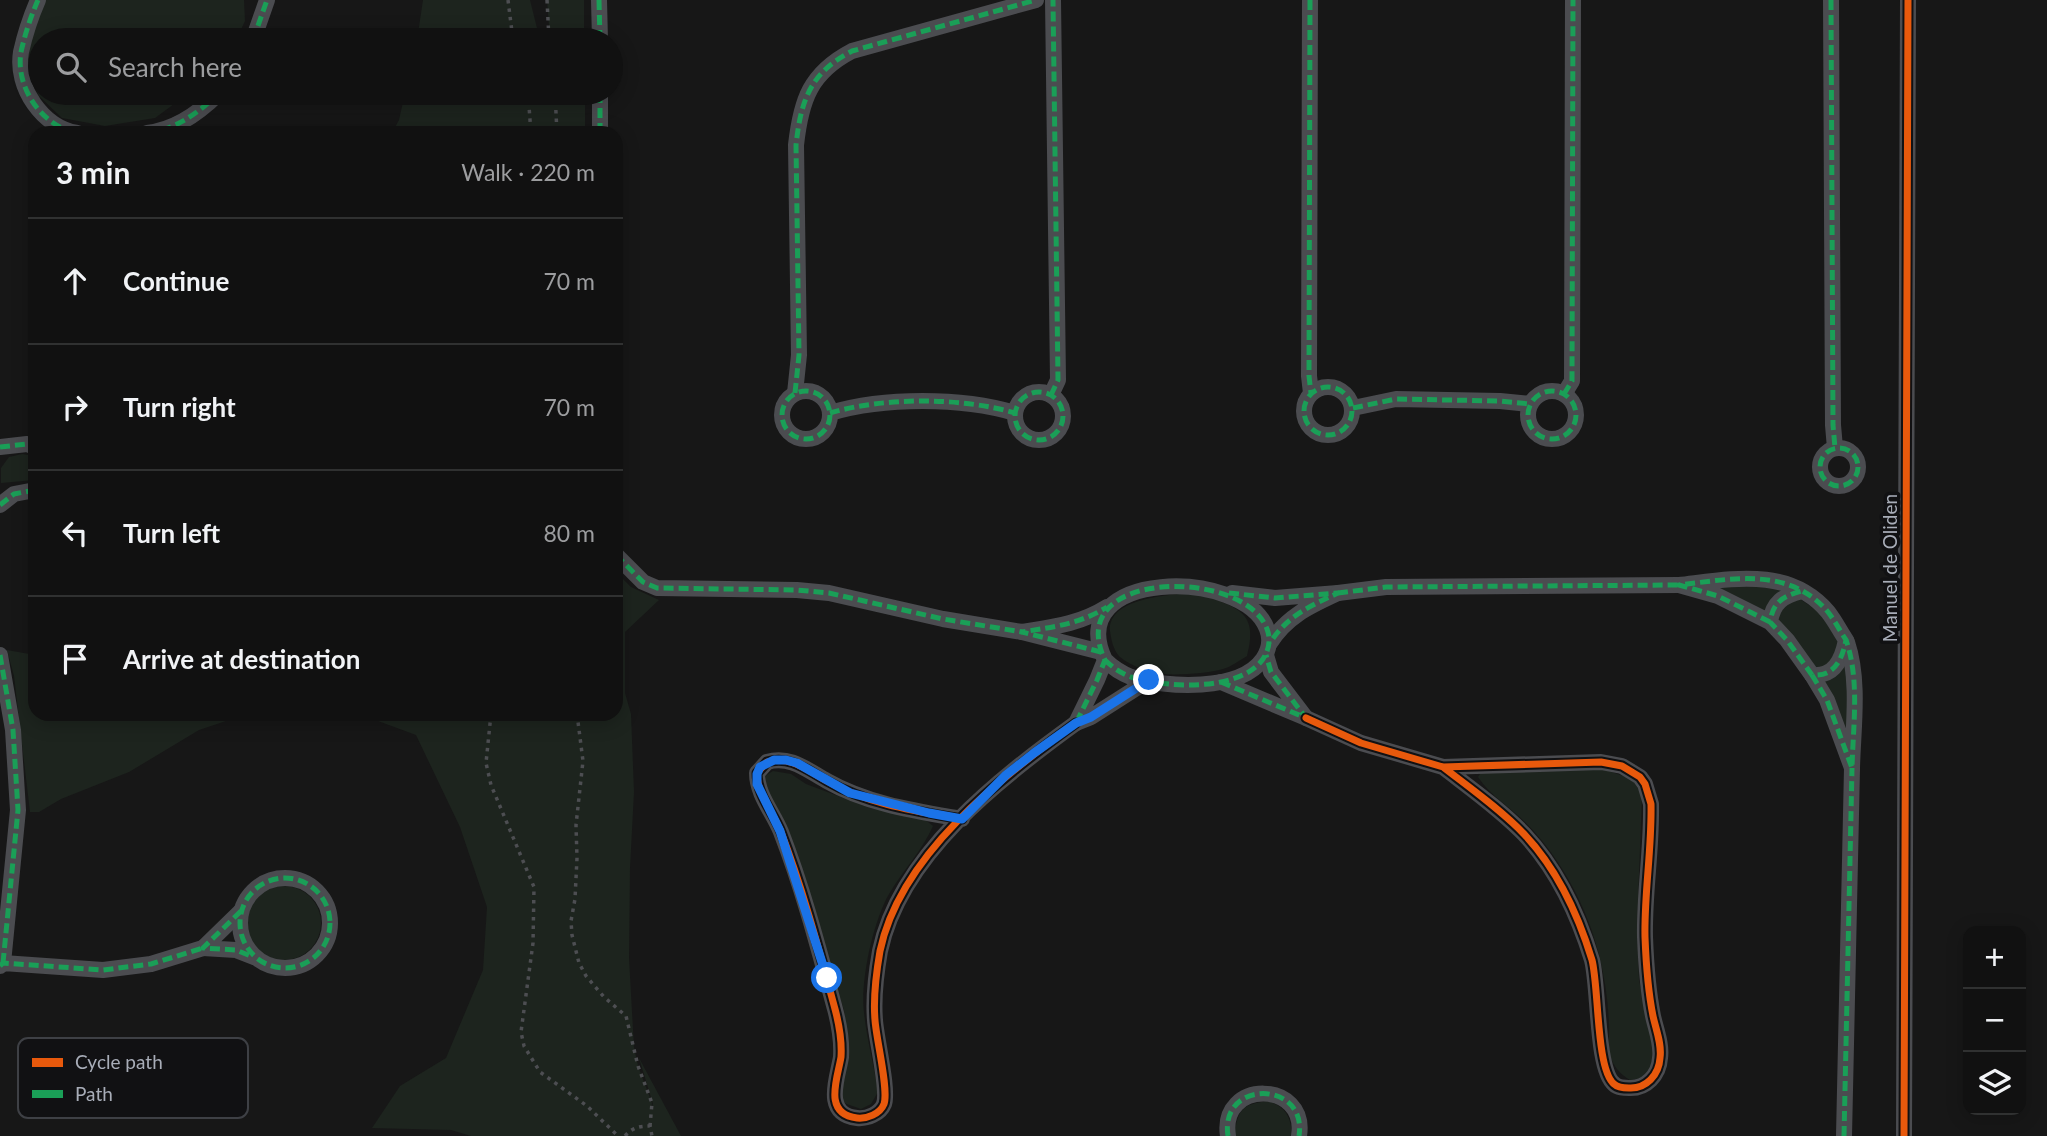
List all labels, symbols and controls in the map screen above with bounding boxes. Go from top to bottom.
search box [28,28,623,105]
icon: search [52,48,90,86]
text: Search here [108,51,242,83]
text: 3 min [56,154,130,190]
text: Walk · 220 m [461,158,595,186]
icon: ahead [56,262,94,300]
text: Continue [123,265,229,297]
text: 70 m [544,267,595,295]
icon: right [56,388,94,426]
text: Turn right [123,391,236,423]
text: 70 m [544,393,595,421]
street label: Manuel de Oliden [1878,494,1901,642]
icon: left [56,514,94,552]
text: Turn left [123,517,220,549]
text: 80 m [544,519,595,547]
icon: arrive [56,640,94,678]
text: Arrive at destination [123,643,360,675]
route end [1133,664,1164,695]
map controls [1963,926,2026,1115]
button: + [1963,926,2026,989]
route start [811,962,842,993]
button: − [1963,989,2026,1052]
legend [18,1038,248,1118]
text: Cycle path [75,1050,163,1073]
button: layers [1963,1052,2026,1115]
text: Path [75,1082,113,1105]

